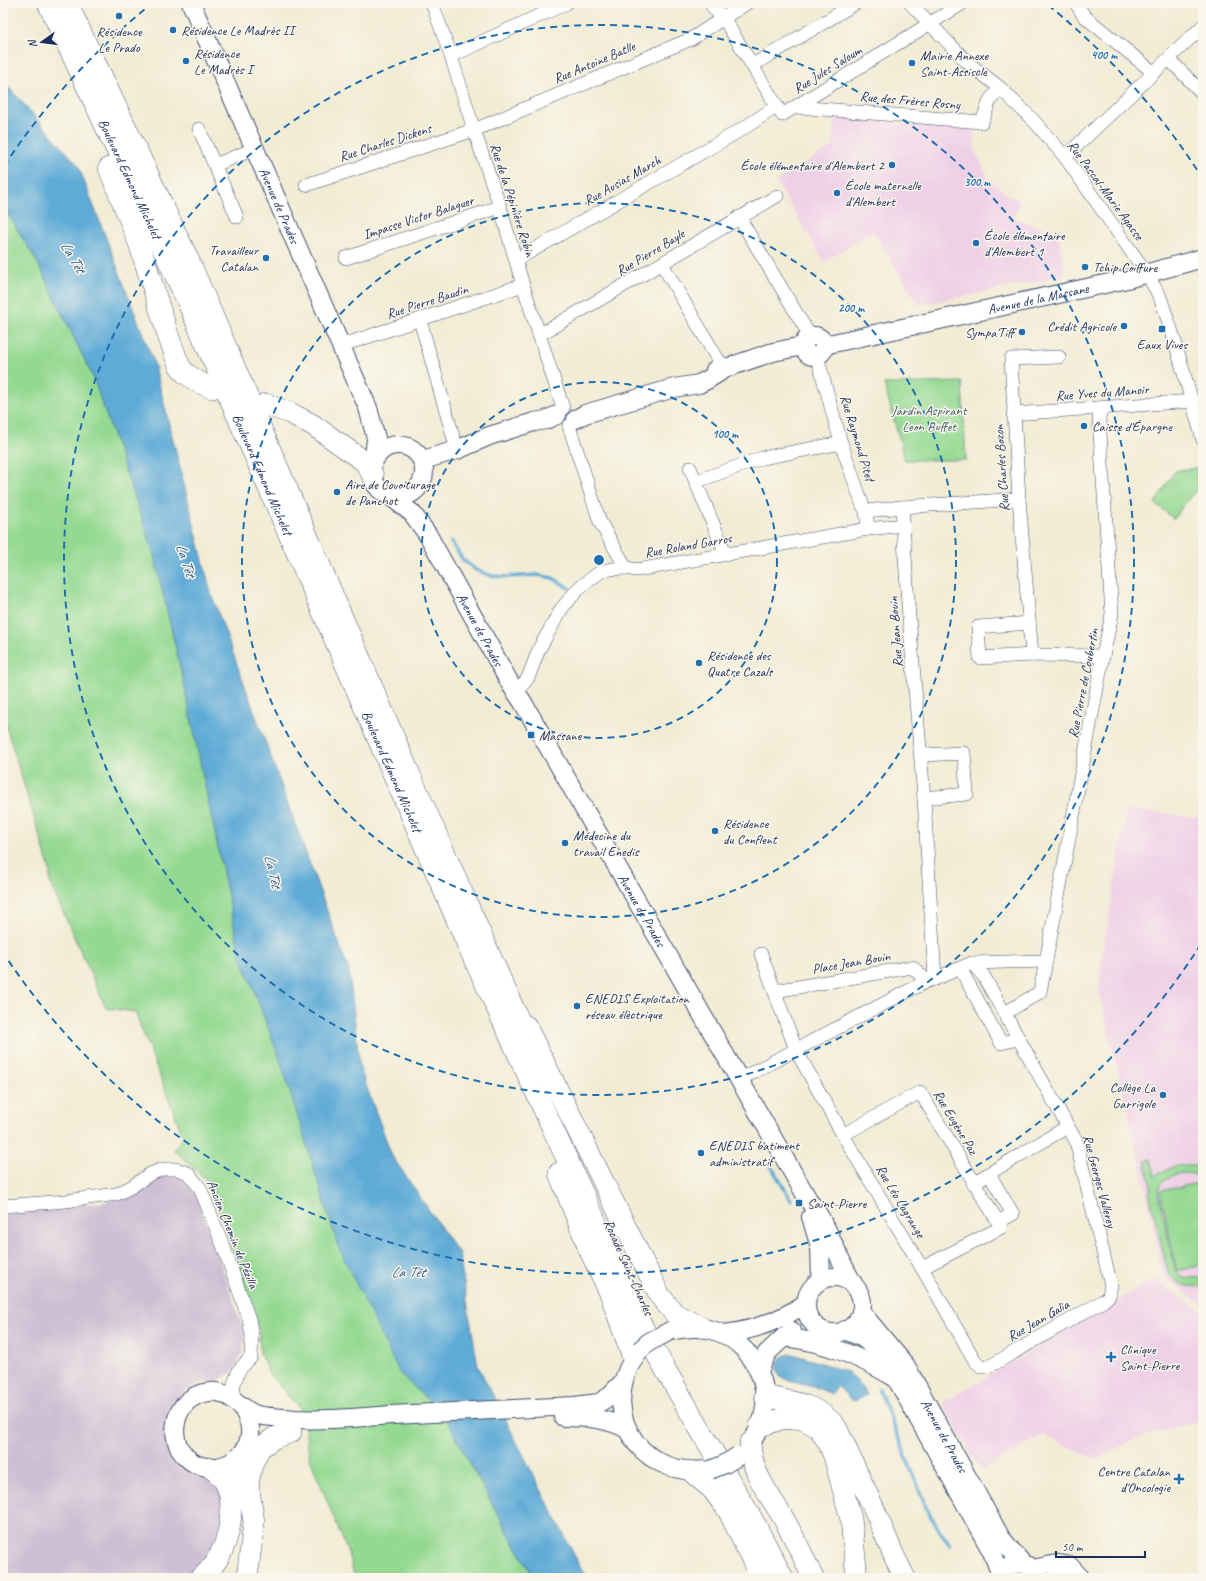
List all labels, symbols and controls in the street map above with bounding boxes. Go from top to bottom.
marker: Résidence Le Prado [114,11,124,21]
north arrow [22,22,62,62]
place label: Résidence Le Madrès II [181,22,297,39]
place label: Résidence Le Prado [96,23,143,56]
marker: Résidence Le Madrès II [168,25,178,35]
text: N [24,37,40,49]
street label: Rue Antoine Batlle [551,37,639,87]
street label: Rue Jules Saloum [790,41,865,97]
place label: Résidence Le Madrès I [194,45,256,78]
place label: Mairie Annexe Saint-Assiscle [920,47,989,80]
text: 400 m [1091,47,1118,63]
marker: Résidence Le Madrès I [181,56,191,66]
marker: Mairie Annexe Saint-Assiscle [907,58,917,68]
street label: Rue des Frères Rosny [859,88,962,113]
street label: Boulevard Edmond Michelet [94,116,166,244]
street label: Rue Charles Dickens [337,119,434,165]
street label: Rue Pascal-Marie Agasse [1064,137,1148,244]
street label: Rue de la Pépinière Robin [486,141,539,260]
street label: Rue Ausias March [581,151,664,209]
place label: École élémentaire d'Alembert 2 [740,157,886,174]
marker: École élémentaire d'Alembert 2 [887,160,897,170]
street label: Avenue de Prades [255,165,304,247]
text: 300 m [964,174,991,190]
place label: École maternelle d'Alembert [845,177,922,210]
marker: École maternelle d'Alembert [832,188,842,198]
street label: Impasse Victor Balaguer [361,191,478,243]
street label: Rue Pierre Bayle [613,225,689,279]
place label: École élémentaire d'Alembert 1 [984,227,1066,260]
water label: La Têt [56,238,91,279]
marker: École élémentaire d'Alembert 1 [971,238,981,248]
place label: Travailleur Catalan [209,242,259,275]
marker: Travailleur Catalan [261,253,271,263]
place label: Tchip Coiffure [1093,259,1158,276]
marker: Tchip Coiffure [1080,262,1090,272]
street label: Avenue de la Massane [986,279,1092,318]
street label: Rue Pierre Baudin [384,280,471,323]
text: 200 m [838,300,865,316]
place label: Crédit Agricole [1047,318,1117,335]
marker: Crédit Agricole [1119,321,1129,331]
place label: Sympa'Tiff [965,324,1017,341]
marker: Eaux Vives [1157,324,1167,334]
marker: Sympa'Tiff [1017,327,1027,337]
place label: Eaux Vives [1137,336,1188,353]
street label: Rue Yves du Manoir [1055,381,1150,404]
street label: Rue Raymond Pitet [836,393,879,486]
park label: Jardin Aspirant Leon Buffet [891,402,968,435]
street label: Boulevard Edmond Michelet [228,411,297,540]
place label: Caisse d'Épargne [1092,418,1173,435]
marker: Caisse d'Épargne [1079,421,1089,431]
street label: Rue Charles Bozon [990,423,1013,512]
text: 100 m [712,426,739,442]
place label: Aire de Covoiturage de Panchot [345,476,436,509]
marker: Aire de Covoiturage de Panchot [332,487,342,497]
street label: Rue Roland Garros [643,529,734,562]
water label: La Têt [171,541,201,582]
centre of rings [592,553,606,567]
street label: Avenue de Prades [453,590,508,670]
street label: Rue Jean Bouin [884,595,906,668]
street label: Rue Pierre de Coubertin [1065,626,1103,739]
place label: Résidence des Quatre Cazals [707,647,774,680]
marker: Résidence des Quatre Cazals [694,658,704,668]
street label: Boulevard Edmond Michelet [358,708,427,837]
place label: Massane [539,727,583,744]
marker: Massane [526,730,536,740]
place label: Résidence du Conflent [723,815,778,848]
marker: Résidence du Conflent [710,826,720,836]
place label: Médecine du travail Enedis [573,827,640,860]
marker: Médecine du travail Enedis [560,838,570,848]
water label: La Têt [260,853,286,892]
street label: Avenue de Prades [614,871,670,951]
street label: Place Jean Bouin [811,947,892,978]
place label: ENEDIS Exploitation réseau élèctrique [585,990,689,1023]
marker: ENEDIS Exploitation réseau élèctrique [572,1001,582,1011]
place label: Collège La Garrigole [1110,1079,1156,1112]
street label: Rue Eugène Paz [930,1087,982,1159]
marker: Collège La Garrigole [1158,1090,1168,1100]
street label: Rue Georges Vallerey [1079,1133,1120,1231]
place label: ENEDIS batiment administratif [709,1137,800,1170]
marker: ENEDIS batiment administratif [696,1148,706,1158]
street label: Rue Léo Lagrange [872,1162,930,1242]
street label: Ancien Chemin de Pézilla [203,1177,263,1292]
place label: Saint-Pierre [807,1195,868,1212]
marker: Saint-Pierre [794,1198,804,1208]
street label: Rocade Saint-Charles [600,1217,658,1319]
water label: La Têt [391,1263,428,1282]
street label: Rue Jean Galia [1004,1295,1073,1345]
place label: Clinique Saint-Pierre [1120,1341,1181,1374]
marker: Clinique Saint-Pierre [1105,1351,1117,1363]
street label: Avenue de Prades [917,1396,972,1477]
place label: Centre Catalan d'Oncologie [1098,1463,1171,1496]
marker: Centre Catalan d'Oncologie [1173,1473,1185,1485]
scale bar [1056,1533,1145,1559]
text: 50 m [1062,1539,1084,1555]

